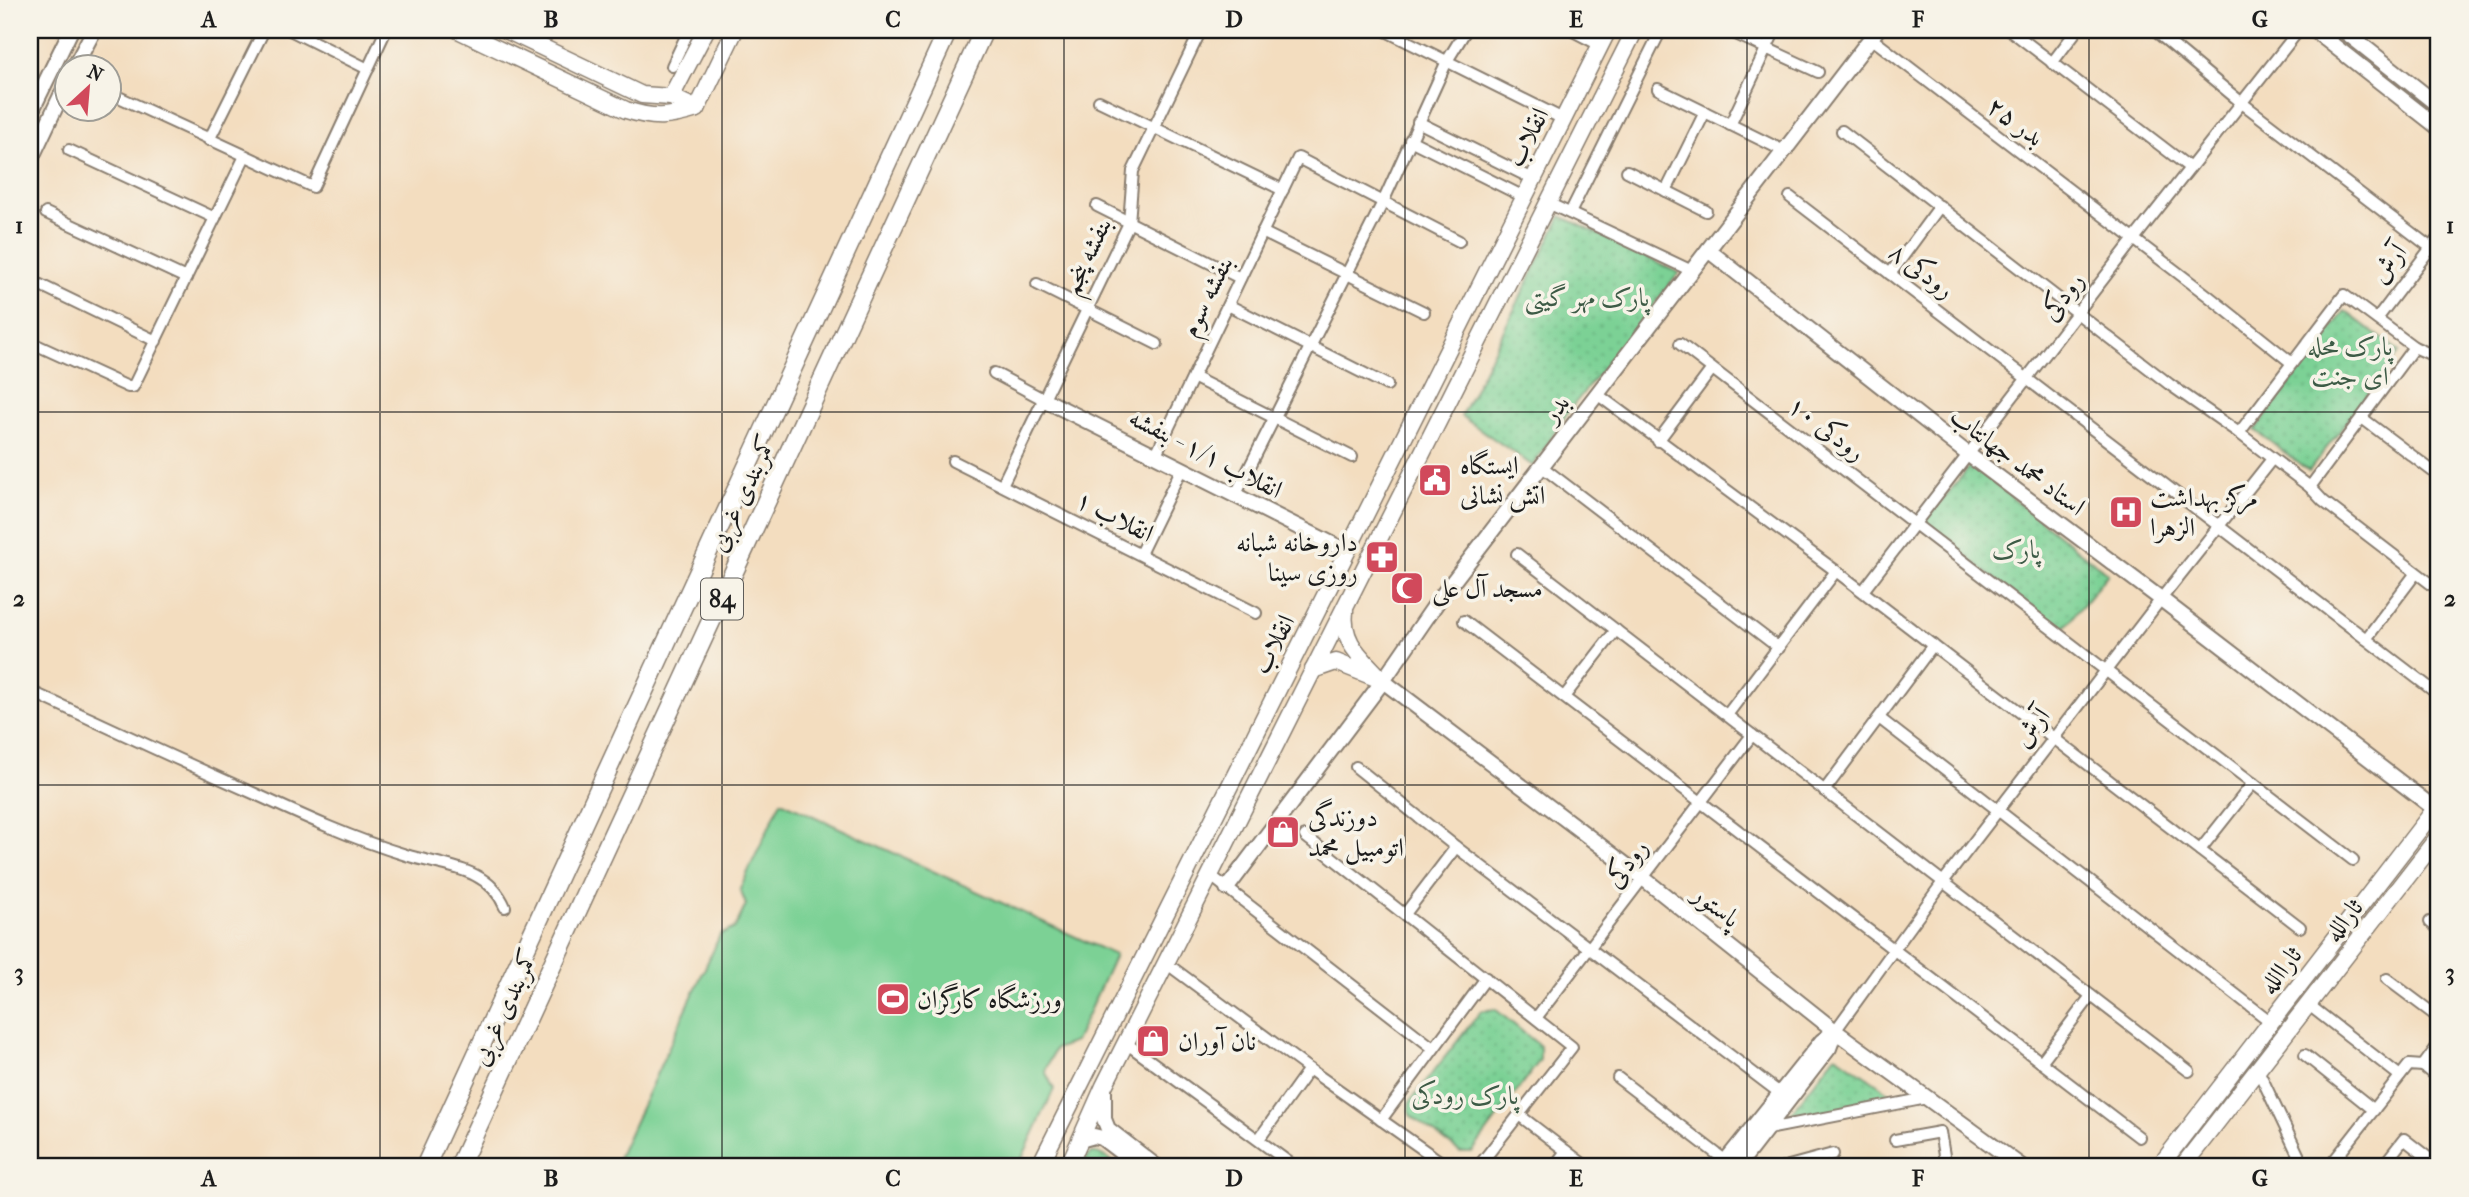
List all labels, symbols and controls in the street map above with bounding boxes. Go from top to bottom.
text: A [200,6,218,33]
text: B [544,6,559,33]
text: C [885,6,901,33]
text: D [1225,6,1243,33]
text: E [1569,6,1583,33]
text: F [1911,6,1925,33]
text: G [2252,6,2268,33]
north arrow [52,52,122,122]
text: N [84,61,107,87]
street label: بدر ۲۵ [1981,90,2050,153]
street label: انقلاب [1499,102,1555,172]
text: 1 [15,212,23,239]
street label: بنفشه پنجم [1055,212,1126,304]
text: 1 [2446,212,2454,239]
street label: رودکی ۸ [1883,235,1961,305]
street label: آرش [2363,235,2415,289]
street label: بنفشه سوم [1174,251,1246,345]
street label: رودکی [2033,265,2091,327]
park label: پارک مهر گیتی [1525,282,1651,316]
park label: پارک محله ای جنت [2307,331,2394,392]
street label: بدر [1533,388,1576,431]
street label: رودکی ۱۰ [1782,388,1872,468]
street label: استاد محمد جهانتاب [1944,400,2091,522]
street label: انقلاب ۱/۱ - بنفشه [1124,402,1288,505]
street label: کمربندی غربی [702,430,786,558]
place label: ایستگاه اتش نشانی [1460,449,1545,513]
public building icon: ایستگاه اتش نشانی [1416,461,1454,499]
place label: مرکز بهداشت الزهرا [2150,482,2258,544]
street label: انقلاب ۱ [1071,484,1159,549]
hospital icon: مرکز بهداشت الزهرا [2107,493,2145,531]
place label: داروخانه شبانه روزی سینا [1236,527,1358,588]
park label: پارک [1992,534,2041,568]
pharmacy icon: داروخانه شبانه روزی سینا [1363,538,1401,576]
mosque icon: مسجد آل علی [1388,569,1426,607]
place label: مسجد آل علی [1432,573,1543,607]
road number: 84 [701,578,743,620]
text: 2 [13,585,25,612]
text: 2 [2444,585,2456,612]
street label: انقلاب [1245,609,1301,679]
street label: آرش [2006,699,2058,753]
place label: دوزندگی اتومبیل محمد [1308,798,1404,865]
shop icon: دوزندگی اتومبیل محمد [1264,813,1302,851]
street label: رودکی [1597,832,1655,894]
street label: پاستور [1683,877,1747,937]
street label: ثارالله [2317,892,2370,948]
street label: ثاراالله [2252,940,2309,1000]
street label: کمربندی غربی [464,944,548,1072]
text: 3 [14,959,24,986]
text: 3 [2445,959,2455,986]
sports icon: ورزشگاه کارگران [874,980,912,1018]
place label: ورزشگاه کارگران [917,982,1062,1015]
shop icon: نان آوران [1134,1022,1172,1060]
place label: نان آوران [1178,1026,1256,1057]
park label: پارک رودکی [1411,1079,1520,1114]
text: A [200,1165,218,1192]
text: B [544,1165,559,1192]
text: C [885,1165,901,1192]
text: D [1225,1165,1243,1192]
text: E [1569,1165,1583,1192]
text: F [1911,1165,1925,1192]
text: G [2252,1165,2268,1192]

